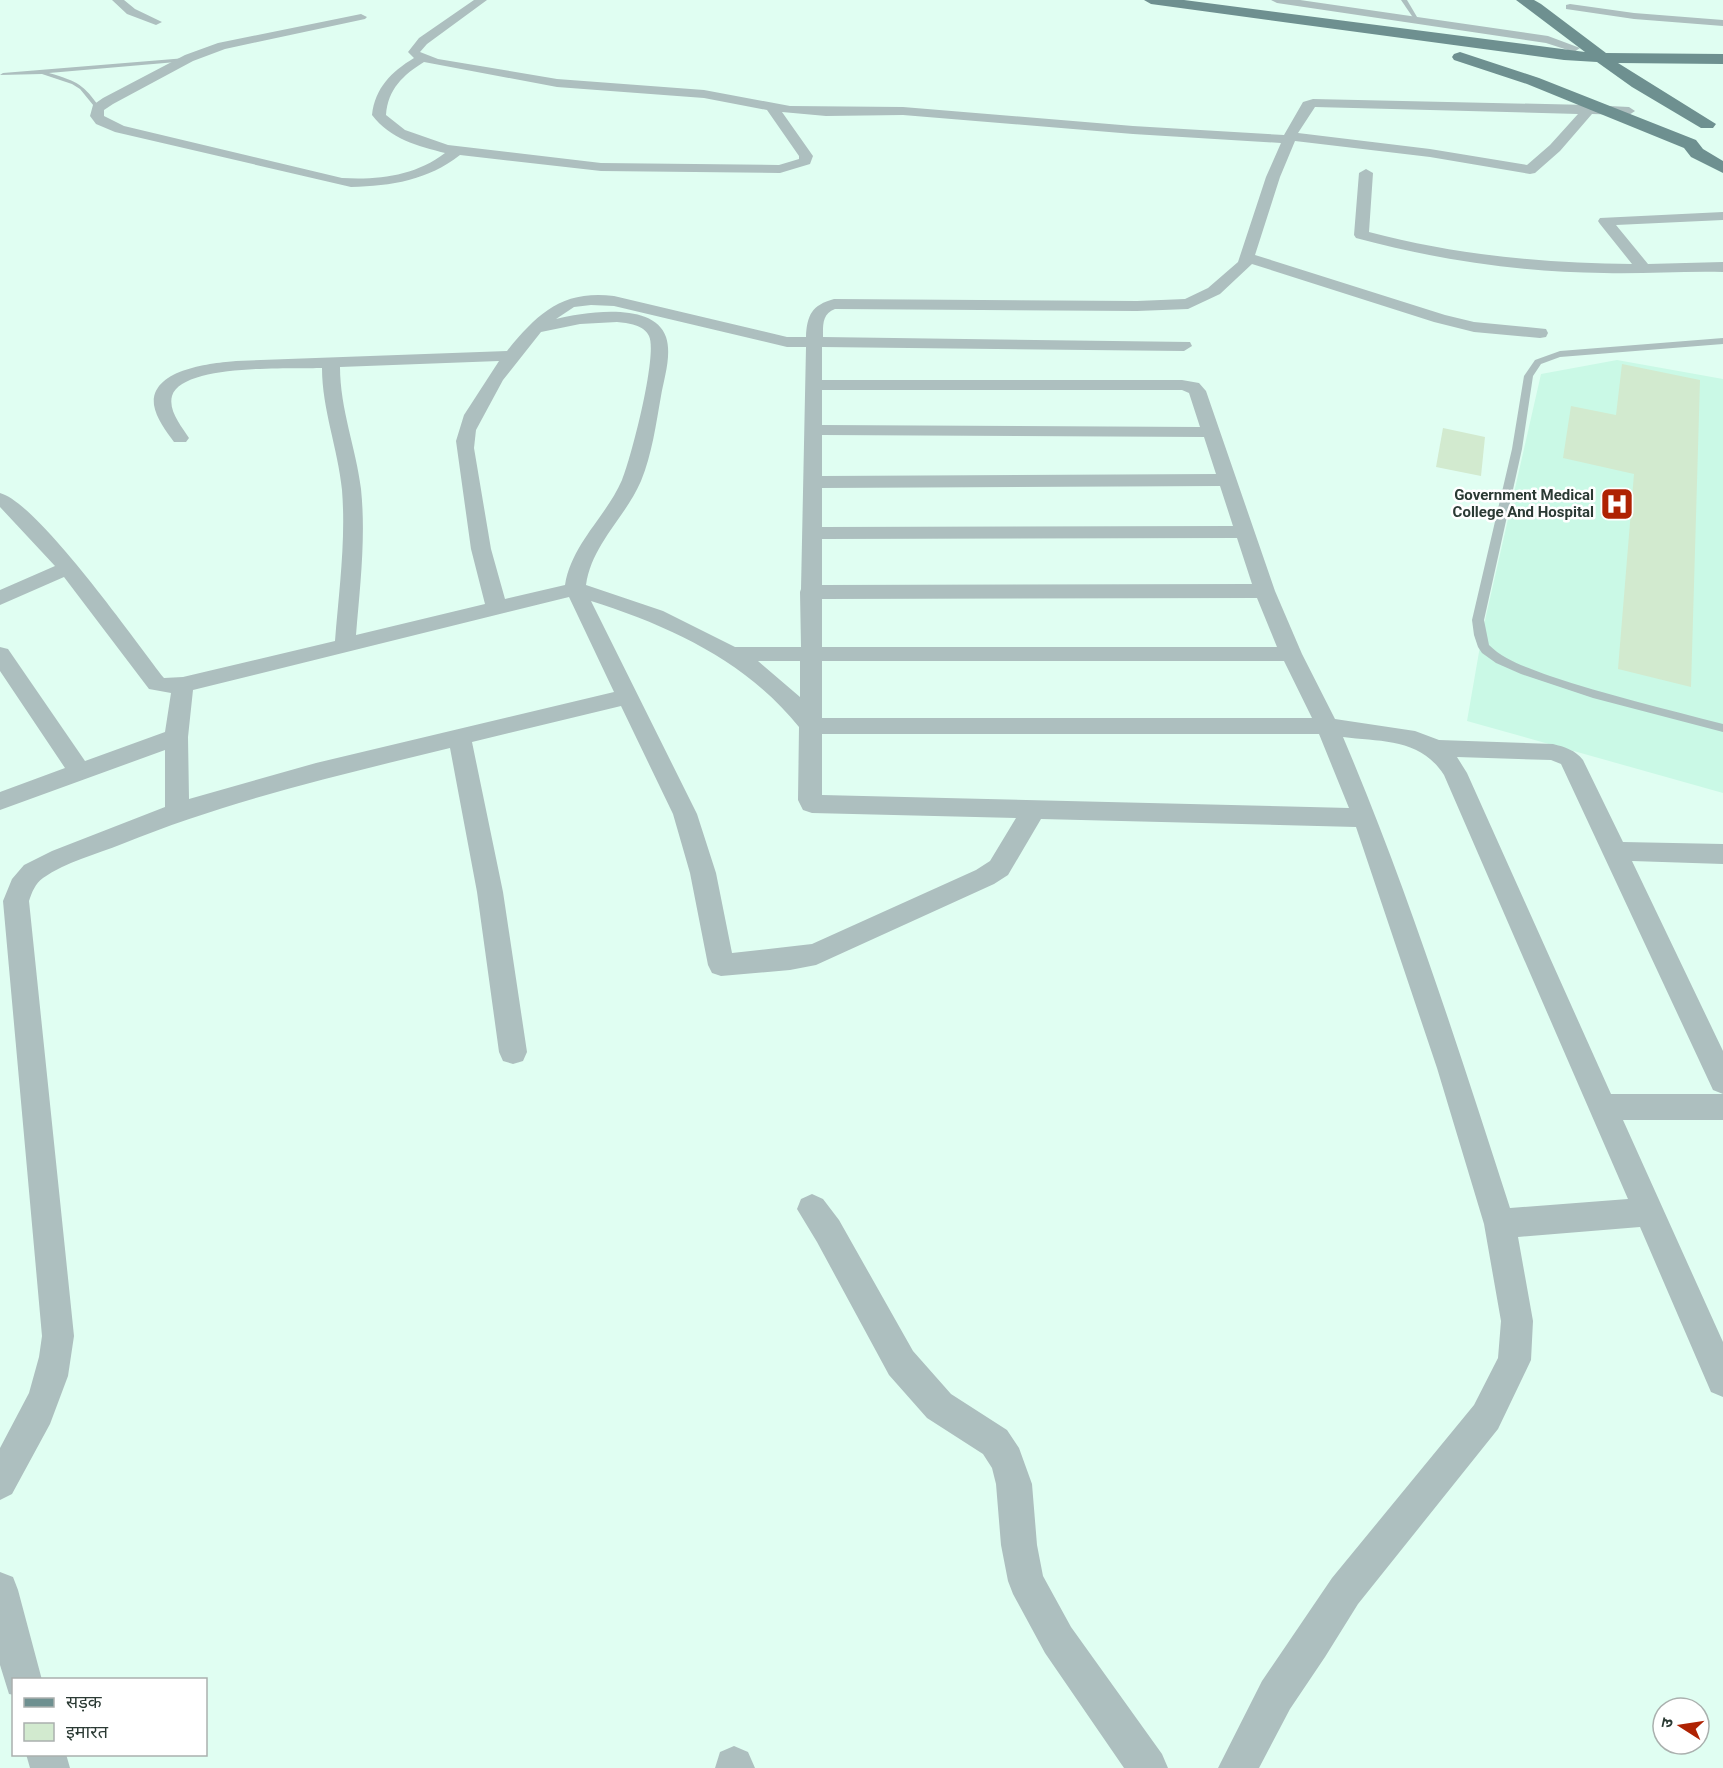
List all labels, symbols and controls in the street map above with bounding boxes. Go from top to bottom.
place label: Government Medical College And Hospital [1453,486,1594,521]
hospital icon: Government Medical College And Hospital [1599,486,1635,522]
legend [12,1678,207,1756]
text: सड़क [66,1691,103,1712]
north arrow [1651,1696,1711,1756]
text: उ [1657,1716,1677,1730]
text: इमारत [66,1721,109,1742]

